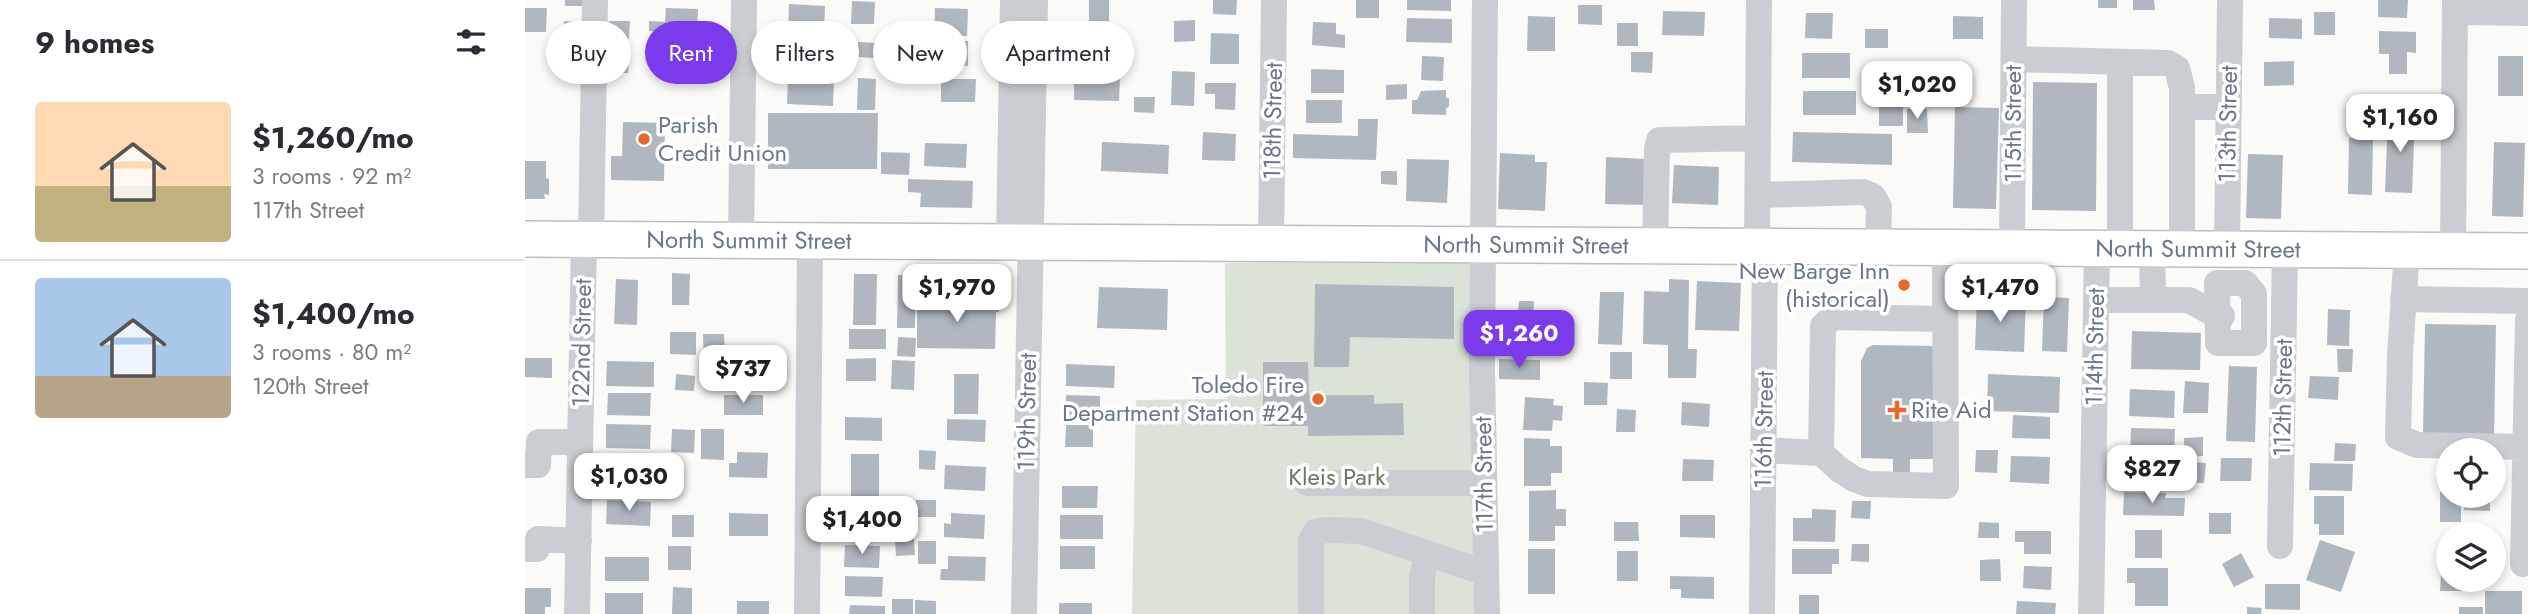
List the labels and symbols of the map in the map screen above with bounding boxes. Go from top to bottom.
pin: $1,020 [1860,61,1974,121]
street label: 118th Street [1254,62,1291,180]
street label: 115th Street [1995,65,2030,183]
street label: 113th Street [2209,65,2246,183]
pin: $1,160 [2343,94,2457,154]
place label: Parish Credit Union [658,107,787,170]
marker: Parish Credit Union [636,131,652,147]
street label: North Summit Street [646,222,852,258]
street label: North Summit Street [1423,226,1629,263]
street label: North Summit Street [2095,230,2301,267]
place label: New Barge Inn (historical) [1739,253,1890,316]
pin: $1,970 [900,264,1014,324]
pin: $1,470 [1943,264,2057,324]
marker: New Barge Inn (historical) [1896,277,1912,293]
street label: 122nd Street [563,278,600,408]
street label: 114th Street [2076,287,2113,406]
pin: $1,260 [1462,310,1576,370]
street label: 112th Street [2264,338,2301,457]
pin: $737 [702,346,784,405]
street label: 119th Street [1008,352,1045,471]
place label: Toledo Fire Department Station #24 [1062,367,1304,430]
street label: 116th Street [1745,370,1782,489]
marker: Toledo Fire Department Station #24 [1310,391,1326,407]
place label: Rite Aid [1911,392,1992,427]
marker: Rite Aid [1889,402,1905,418]
street label: 117th Street [1465,416,1502,534]
pin: $827 [2111,446,2193,505]
pin: $1,030 [572,454,686,513]
park label: Kleis Park [1288,459,1386,494]
pin: $1,400 [805,496,919,556]

